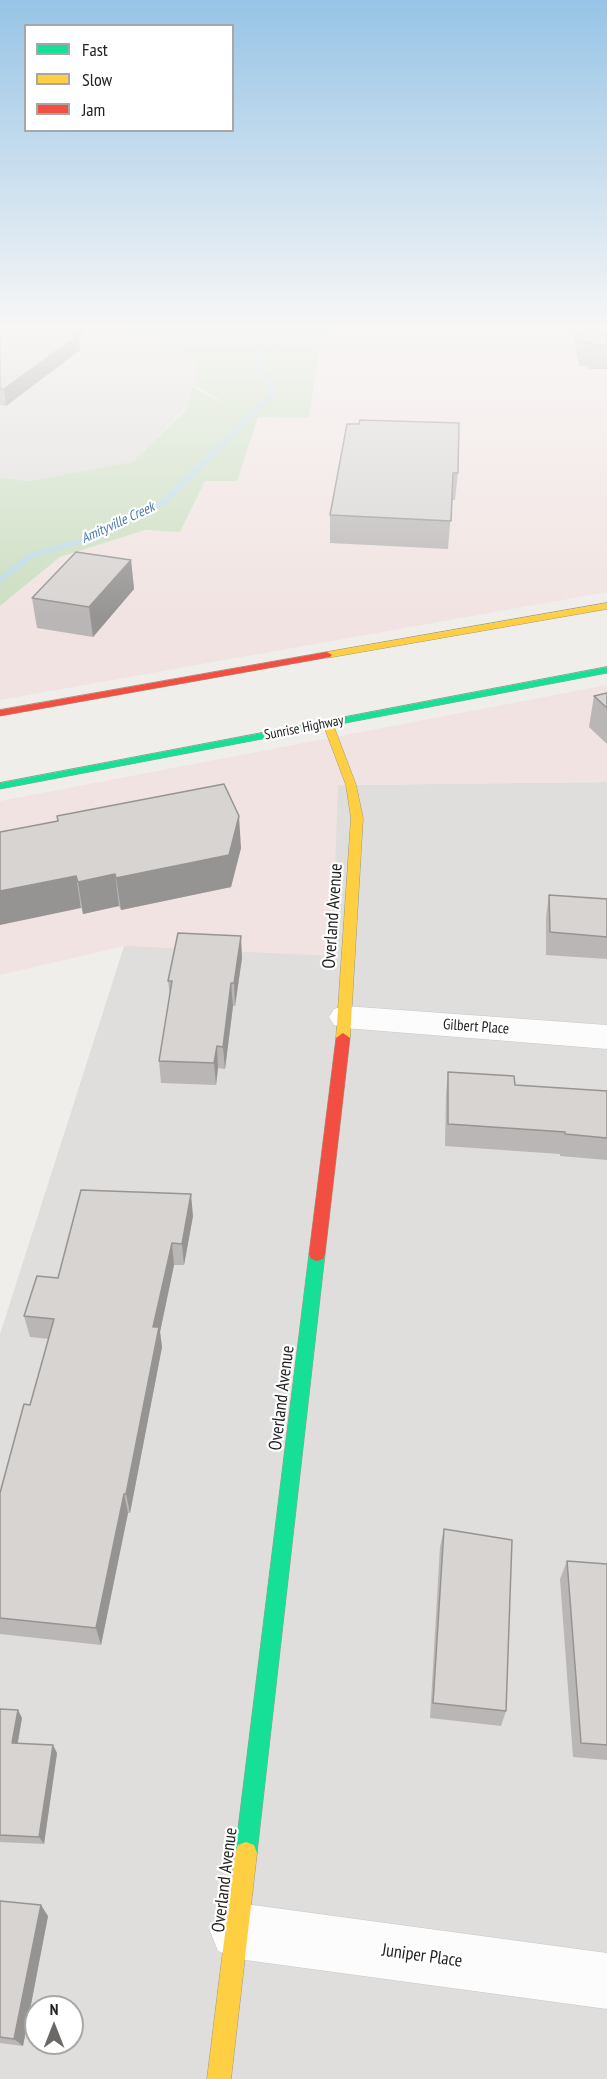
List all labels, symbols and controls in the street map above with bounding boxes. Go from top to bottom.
legend [24,24,234,132]
text: Fast [82,38,108,61]
text: Slow [82,68,112,91]
text: Jam [82,98,105,121]
water label: Amityville Creek [79,499,157,547]
street label: Sunrise Highway [263,712,345,744]
street label: Overland Avenue [319,863,347,969]
street label: Gilbert Place [442,1016,510,1038]
street label: Overland Avenue [265,1344,299,1452]
street label: Overland Avenue [208,1826,242,1934]
street label: Juniper Place [380,1940,464,1972]
north arrow [24,1995,84,2055]
text: N [50,1999,58,2019]

